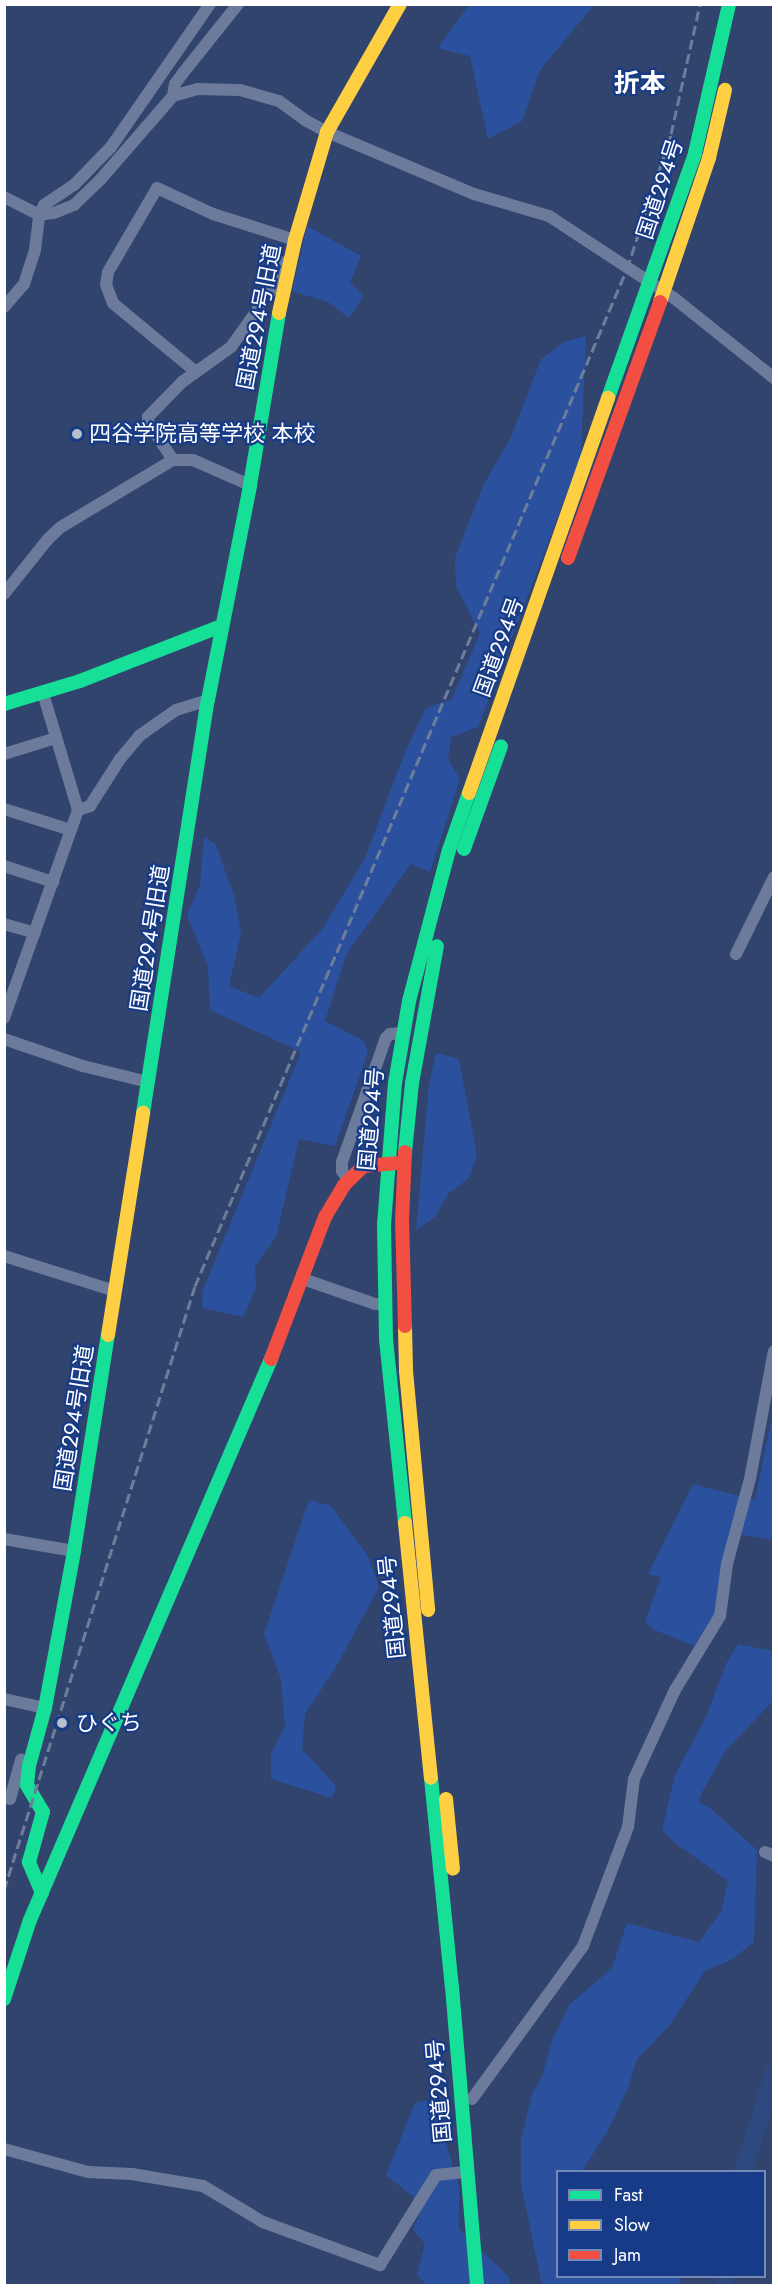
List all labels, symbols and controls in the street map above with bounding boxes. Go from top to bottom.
district label: 折本 [614,68,666,100]
street label: 国道294号 [631,135,689,243]
street label: 国道294号旧道 [232,242,286,392]
place label: 四谷学院高等学校 本校 [89,421,316,447]
marker: 四谷学院高等学校 本校 [70,427,84,441]
street label: 国道294号 [469,594,529,700]
street label: 国道294号旧道 [125,863,175,1013]
street label: 国道294号 [353,1066,389,1172]
street label: 国道294号旧道 [49,1343,99,1493]
street label: 国道294号 [373,1554,411,1660]
place label: ひぐち [76,1710,142,1736]
marker: ひぐち [53,1714,71,1732]
street label: 国道294号 [421,2038,457,2144]
legend [556,2170,766,2278]
text: Fast [614,2182,643,2208]
text: Slow [614,2212,650,2238]
text: Jam [614,2242,641,2268]

